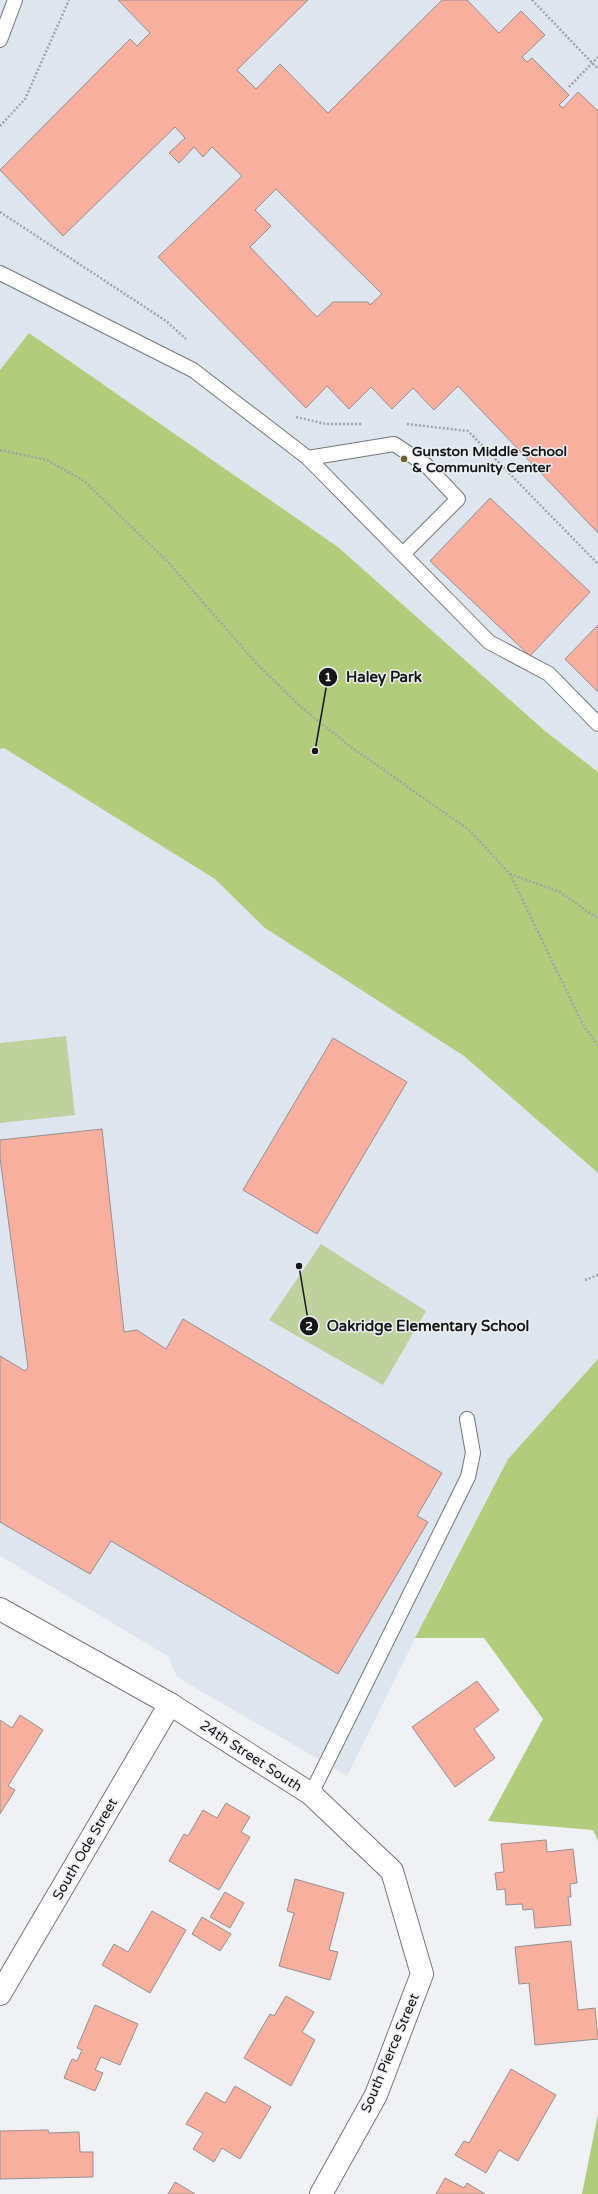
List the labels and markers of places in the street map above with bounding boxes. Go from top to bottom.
place label: Gunston Middle School & Community Center [412,443,567,476]
marker: Gunston Middle School & Community Center [399,454,409,464]
callout: Haley Park [318,663,430,690]
callout: Oakridge Elementary School [299,1313,538,1340]

